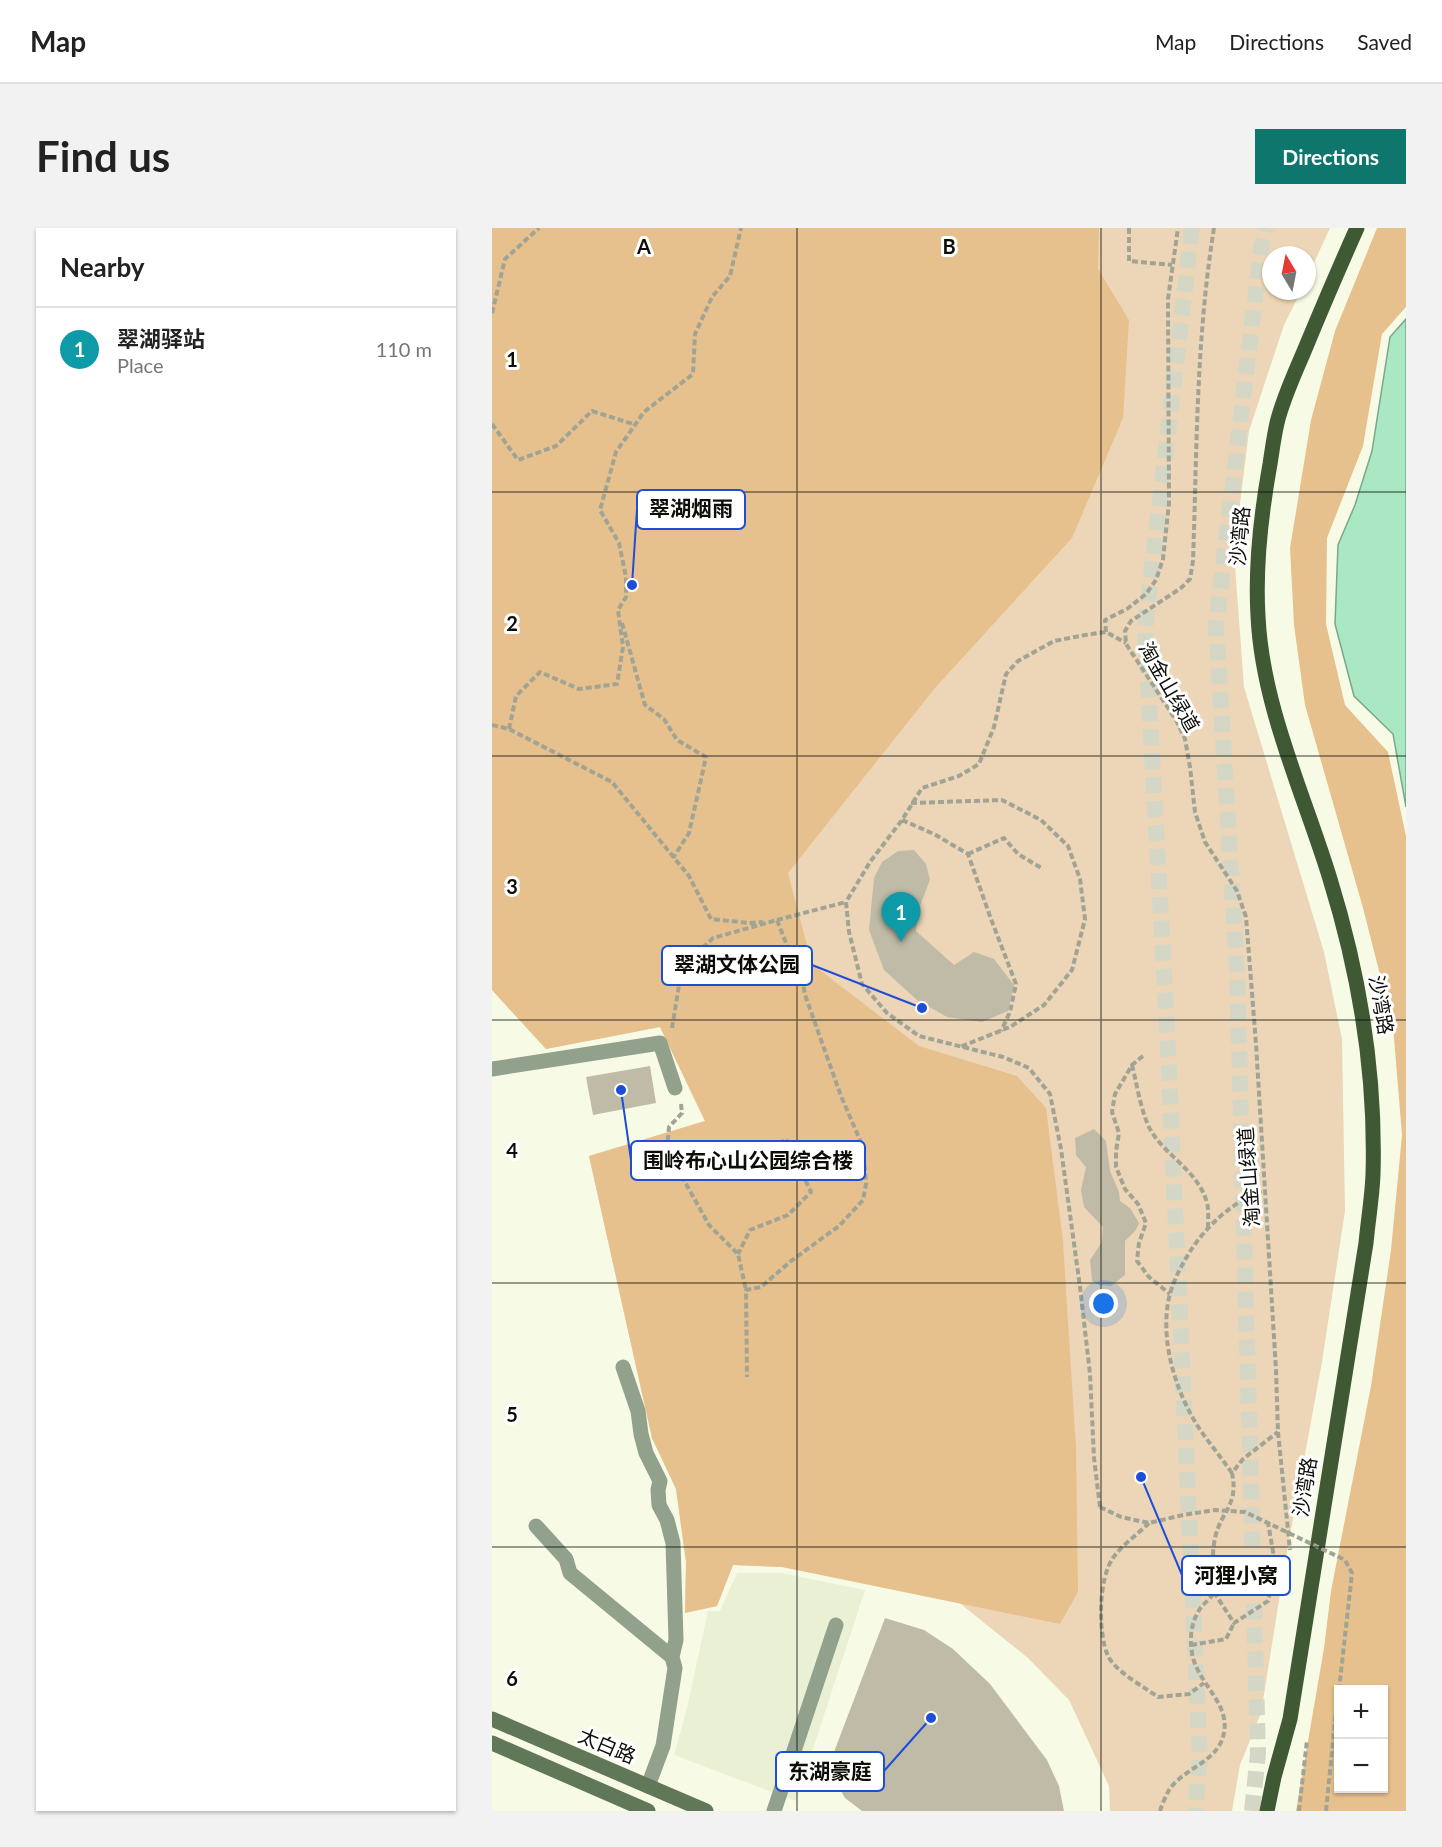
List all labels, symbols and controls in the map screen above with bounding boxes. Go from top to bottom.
text: Map [30,24,86,58]
text: Map [1155,29,1196,54]
text: Directions [1229,29,1324,54]
text: Saved [1357,29,1412,54]
button: Directions [1255,129,1406,184]
text: Find us [36,131,170,181]
text: A [636,234,651,258]
text: B [942,234,956,258]
north arrow [1262,246,1316,300]
text: Nearby [60,251,145,283]
text: 翠湖驿站 [117,325,205,352]
text: 1 [74,337,85,361]
text: 110 m [376,337,432,361]
text: 1 [506,347,518,371]
text: Place [117,353,164,377]
callout: 翠湖烟雨 [637,490,745,529]
text: 翠湖烟雨 [649,495,733,520]
street label: 沙湾路 [1224,505,1254,567]
text: 2 [506,611,518,635]
street label: 淘金山绿道 [1134,637,1205,736]
text: 3 [506,874,518,898]
pin: 1 [882,892,920,942]
callout: 翠湖文体公园 [662,946,812,985]
text: 翠湖文体公园 [674,951,800,976]
street label: 沙湾路 [1365,973,1399,1036]
street label: 淘金山绿道 [1233,1126,1263,1228]
text: 4 [506,1138,518,1162]
callout: 围岭布心山公园综合楼 [631,1141,865,1180]
text: 围岭布心山公园综合楼 [643,1147,853,1172]
your location [1089,1289,1118,1318]
text: 5 [506,1402,518,1426]
street label: 沙湾路 [1287,1455,1321,1518]
callout: 河狸小窝 [1182,1556,1290,1595]
text: 河狸小窝 [1194,1562,1278,1587]
text: 6 [506,1666,518,1690]
map controls [1334,1685,1388,1793]
button: + [1334,1685,1388,1739]
street label: 太白路 [575,1722,640,1768]
button: − [1334,1739,1388,1793]
callout: 东湖豪庭 [776,1752,884,1791]
text: 东湖豪庭 [788,1758,872,1783]

